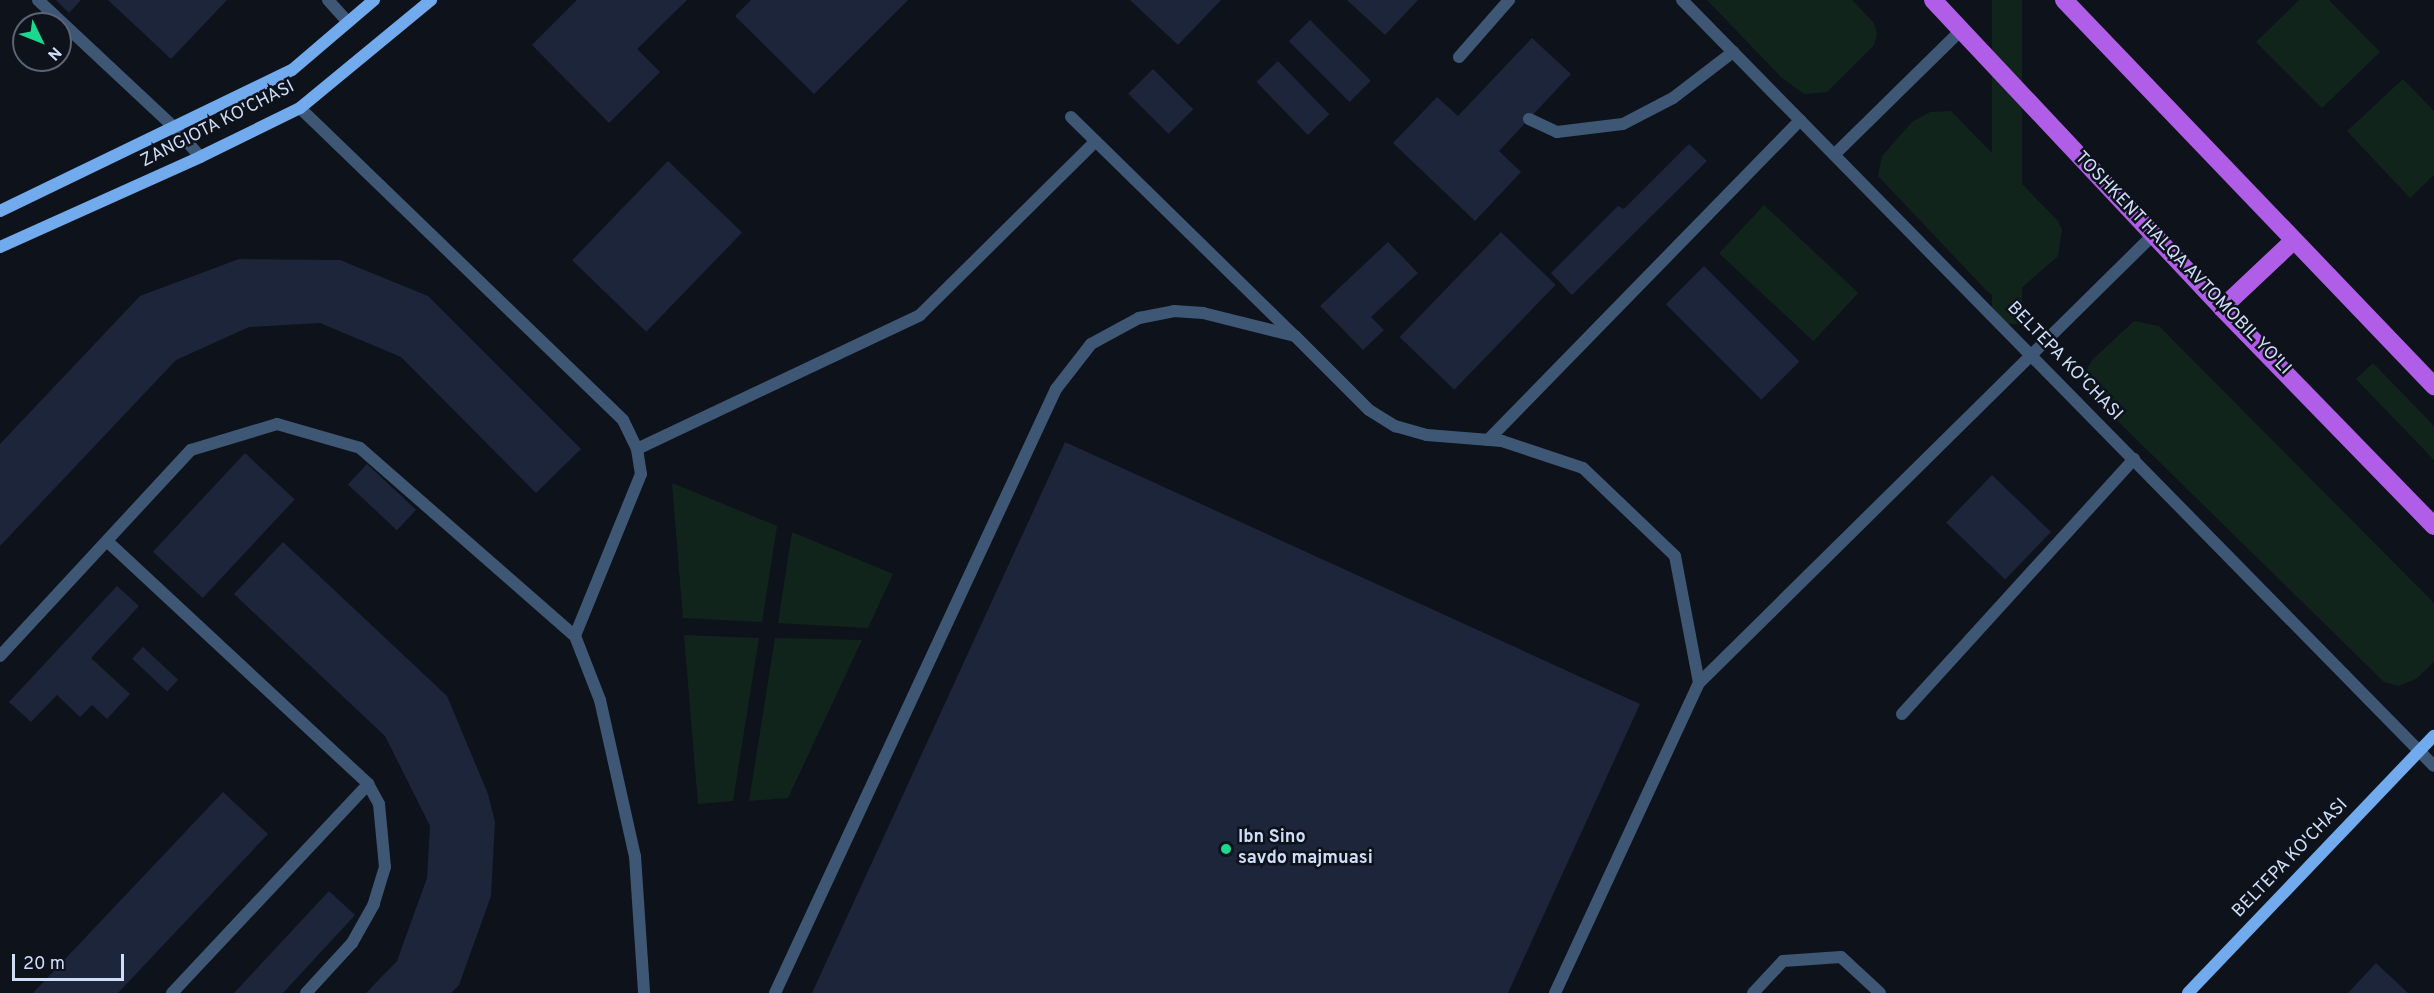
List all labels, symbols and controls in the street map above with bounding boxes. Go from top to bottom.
north arrow [12,12,72,72]
text: N [42,42,65,64]
street label: ZANGIOTA KO'CHASI [137,77,299,173]
street label: TOSHKENT HALQA AVTOMOBIL YO'LI [2068,147,2296,381]
street label: BELTEPA KO'CHASI [2001,298,2127,426]
street label: BELTEPA KO'CHASI [2228,795,2354,923]
place label: Ibn Sino savdo majmuasi [1238,828,1373,870]
marker: Ibn Sino savdo majmuasi [1219,842,1233,856]
scale bar [15,942,128,980]
text: 20 m [23,953,65,976]

